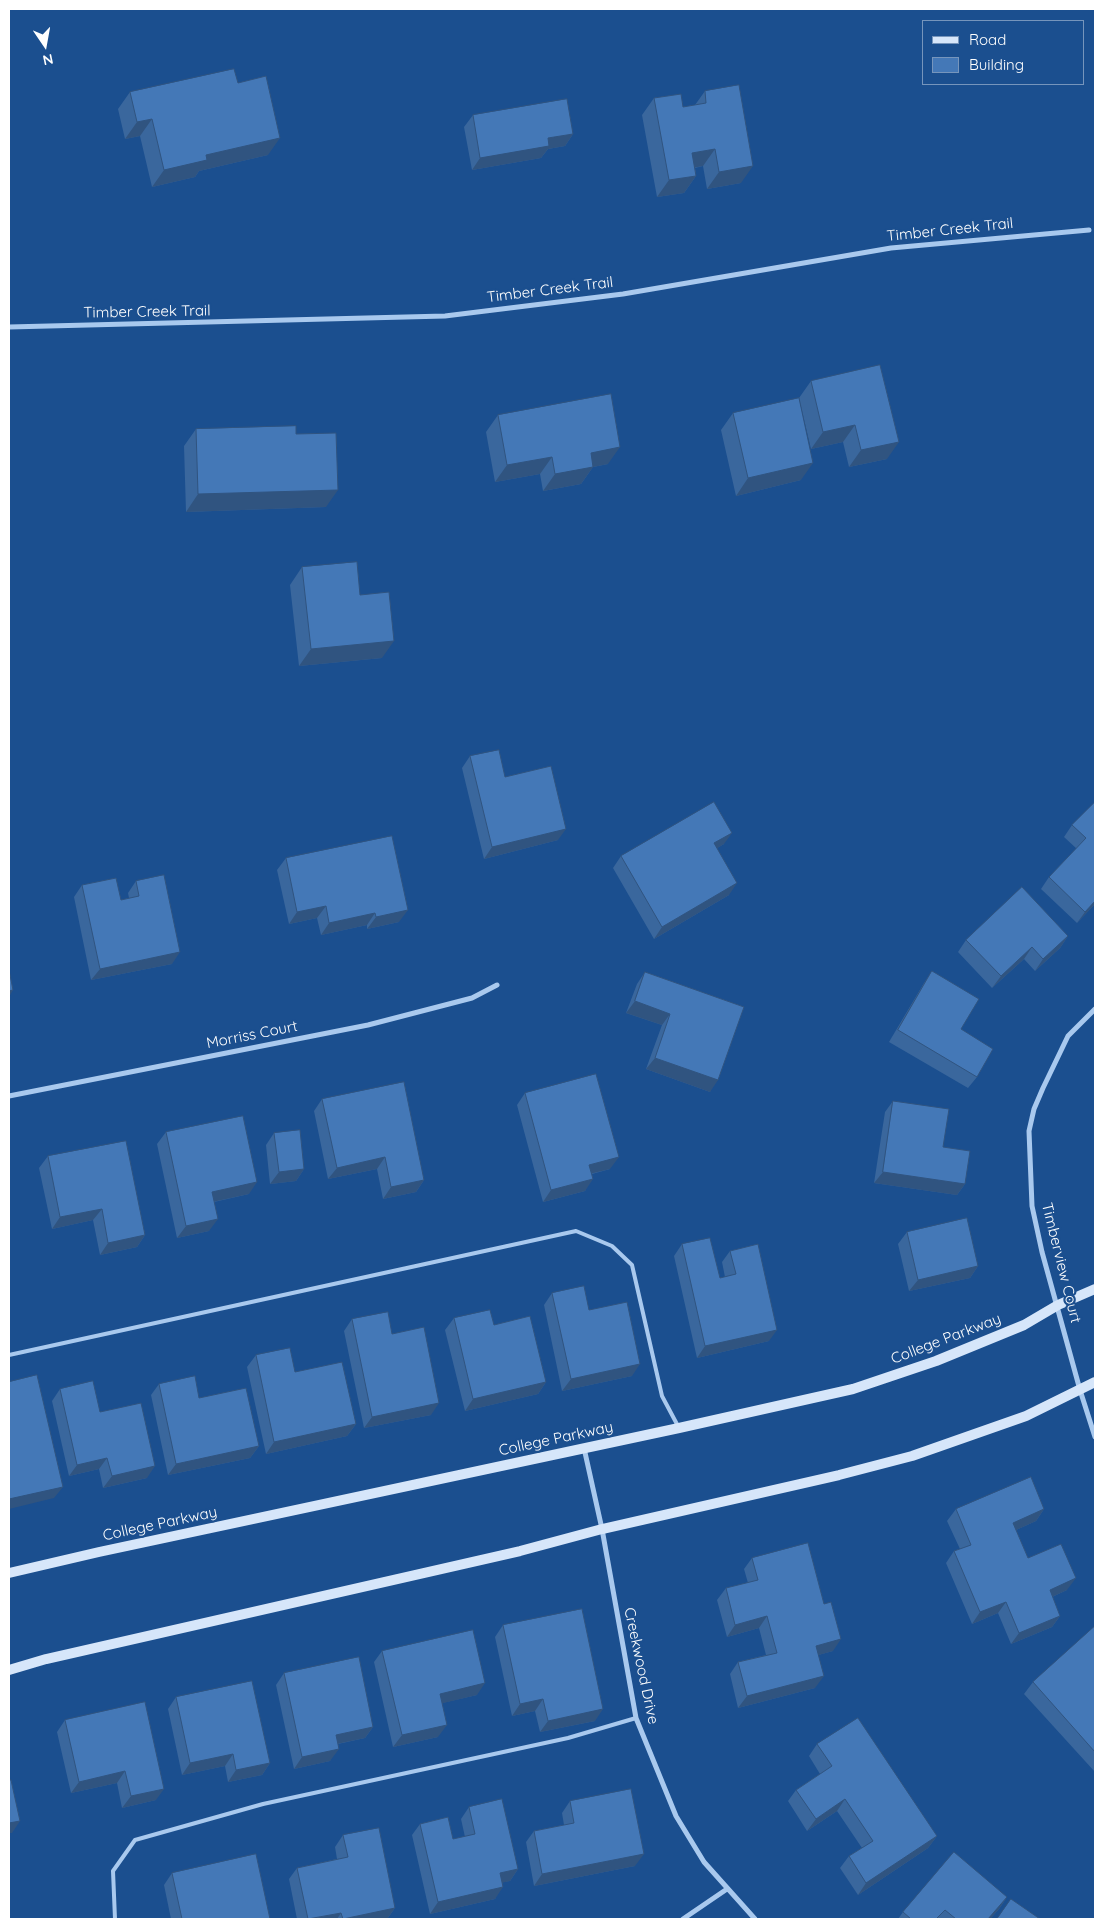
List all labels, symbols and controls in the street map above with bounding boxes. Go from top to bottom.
north arrow [20,20,70,70]
legend [922,20,1084,85]
text: Road [969,30,1006,49]
text: N [41,50,55,70]
text: Building [969,55,1024,74]
street label: Timber Creek Trail [886,214,1014,246]
street label: Timber Creek Trail [486,273,614,307]
street label: Timber Creek Trail [83,302,211,322]
street label: Morriss Court [205,1017,299,1053]
street label: Timberview Court [1037,1201,1085,1325]
street label: College Parkway [888,1310,1004,1368]
street label: College Parkway [497,1418,615,1460]
street label: College Parkway [101,1503,219,1545]
street label: Creekwood Drive [620,1606,662,1726]

